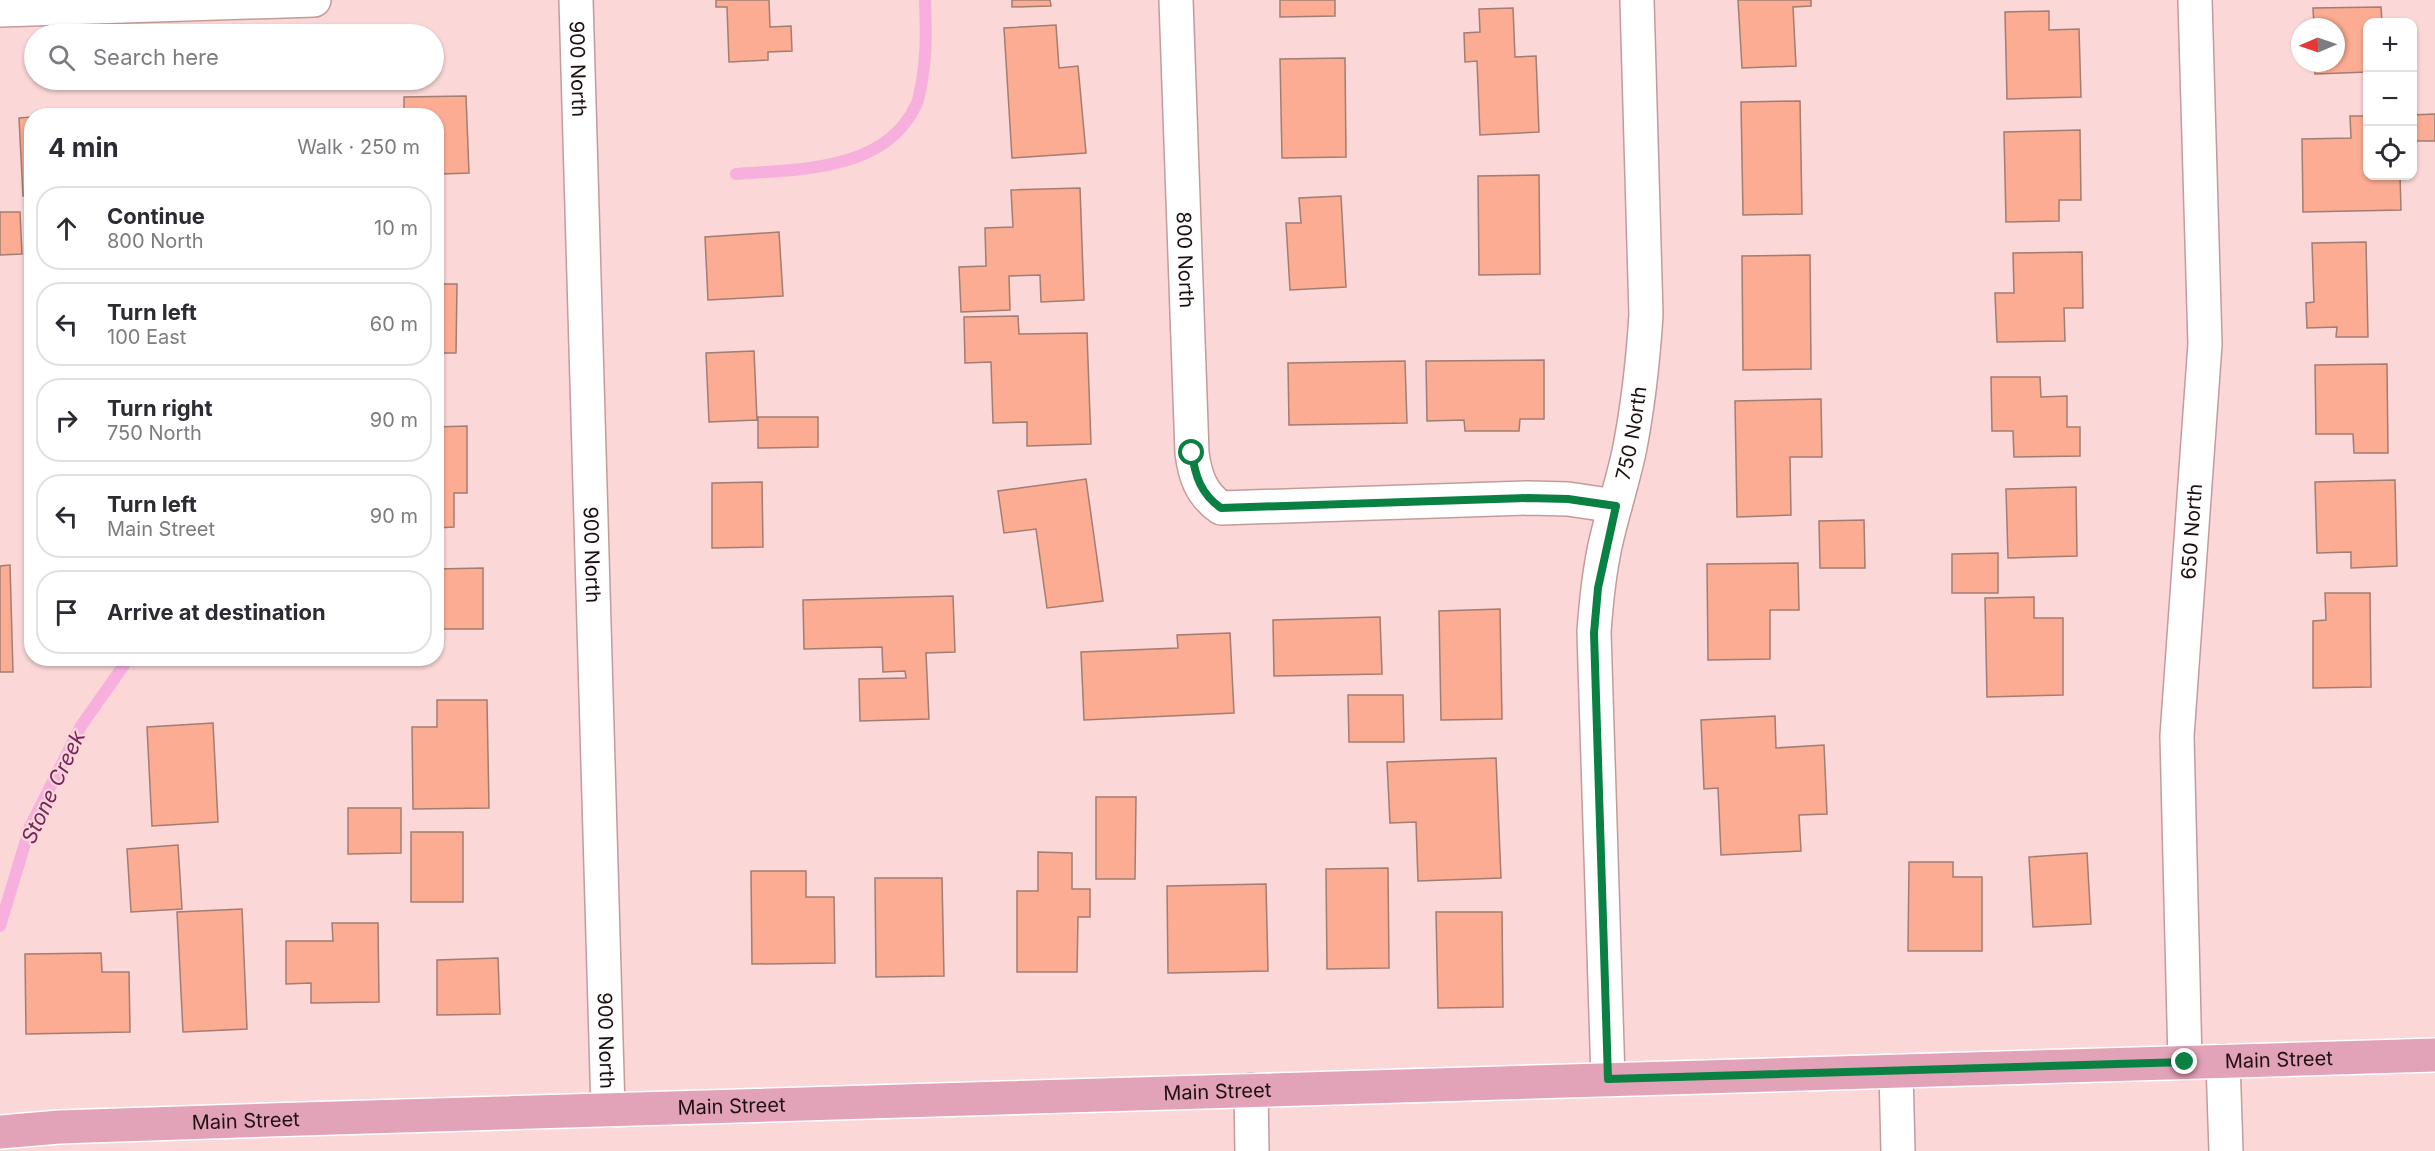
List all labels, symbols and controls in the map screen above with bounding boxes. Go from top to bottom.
north arrow [2291,18,2345,72]
map controls [2363,18,2417,180]
button: + [2363,18,2417,72]
street label: 900 North [565,20,591,118]
search box [24,24,444,90]
icon: search [45,41,78,74]
text: Search here [93,44,219,70]
button: − [2363,72,2417,126]
button: locate [2363,126,2417,180]
text: 4 min [48,132,119,163]
text: Walk · 250 m [297,135,420,159]
text: Continue [107,203,205,229]
street label: 800 North [1171,211,1199,309]
icon: ahead [50,212,83,245]
text: 10 m [374,216,418,240]
text: 800 North [107,229,204,253]
text: Turn left [107,299,197,325]
icon: left [50,308,83,341]
text: 60 m [370,312,418,336]
text: 100 East [107,325,186,349]
street label: 750 North [1611,385,1651,483]
text: Turn right [107,395,213,421]
icon: right [50,404,83,437]
text: 90 m [370,408,418,432]
text: 750 North [107,421,202,445]
route start [1178,439,1204,465]
street label: 650 North [2176,483,2207,580]
text: Turn left [107,491,197,517]
icon: left [50,500,83,533]
text: 90 m [370,504,418,528]
street label: 900 North [579,506,605,603]
text: Main Street [107,517,215,541]
icon: arrive [50,596,83,629]
text: Arrive at destination [107,599,326,625]
water label: Stone Creek [16,726,90,847]
street label: 900 North [593,992,619,1089]
street label: Main Street [2224,1046,2334,1073]
route end [2171,1048,2197,1074]
street label: Main Street [1163,1078,1272,1105]
street label: Main Street [677,1092,786,1120]
street label: Main Street [191,1107,301,1135]

